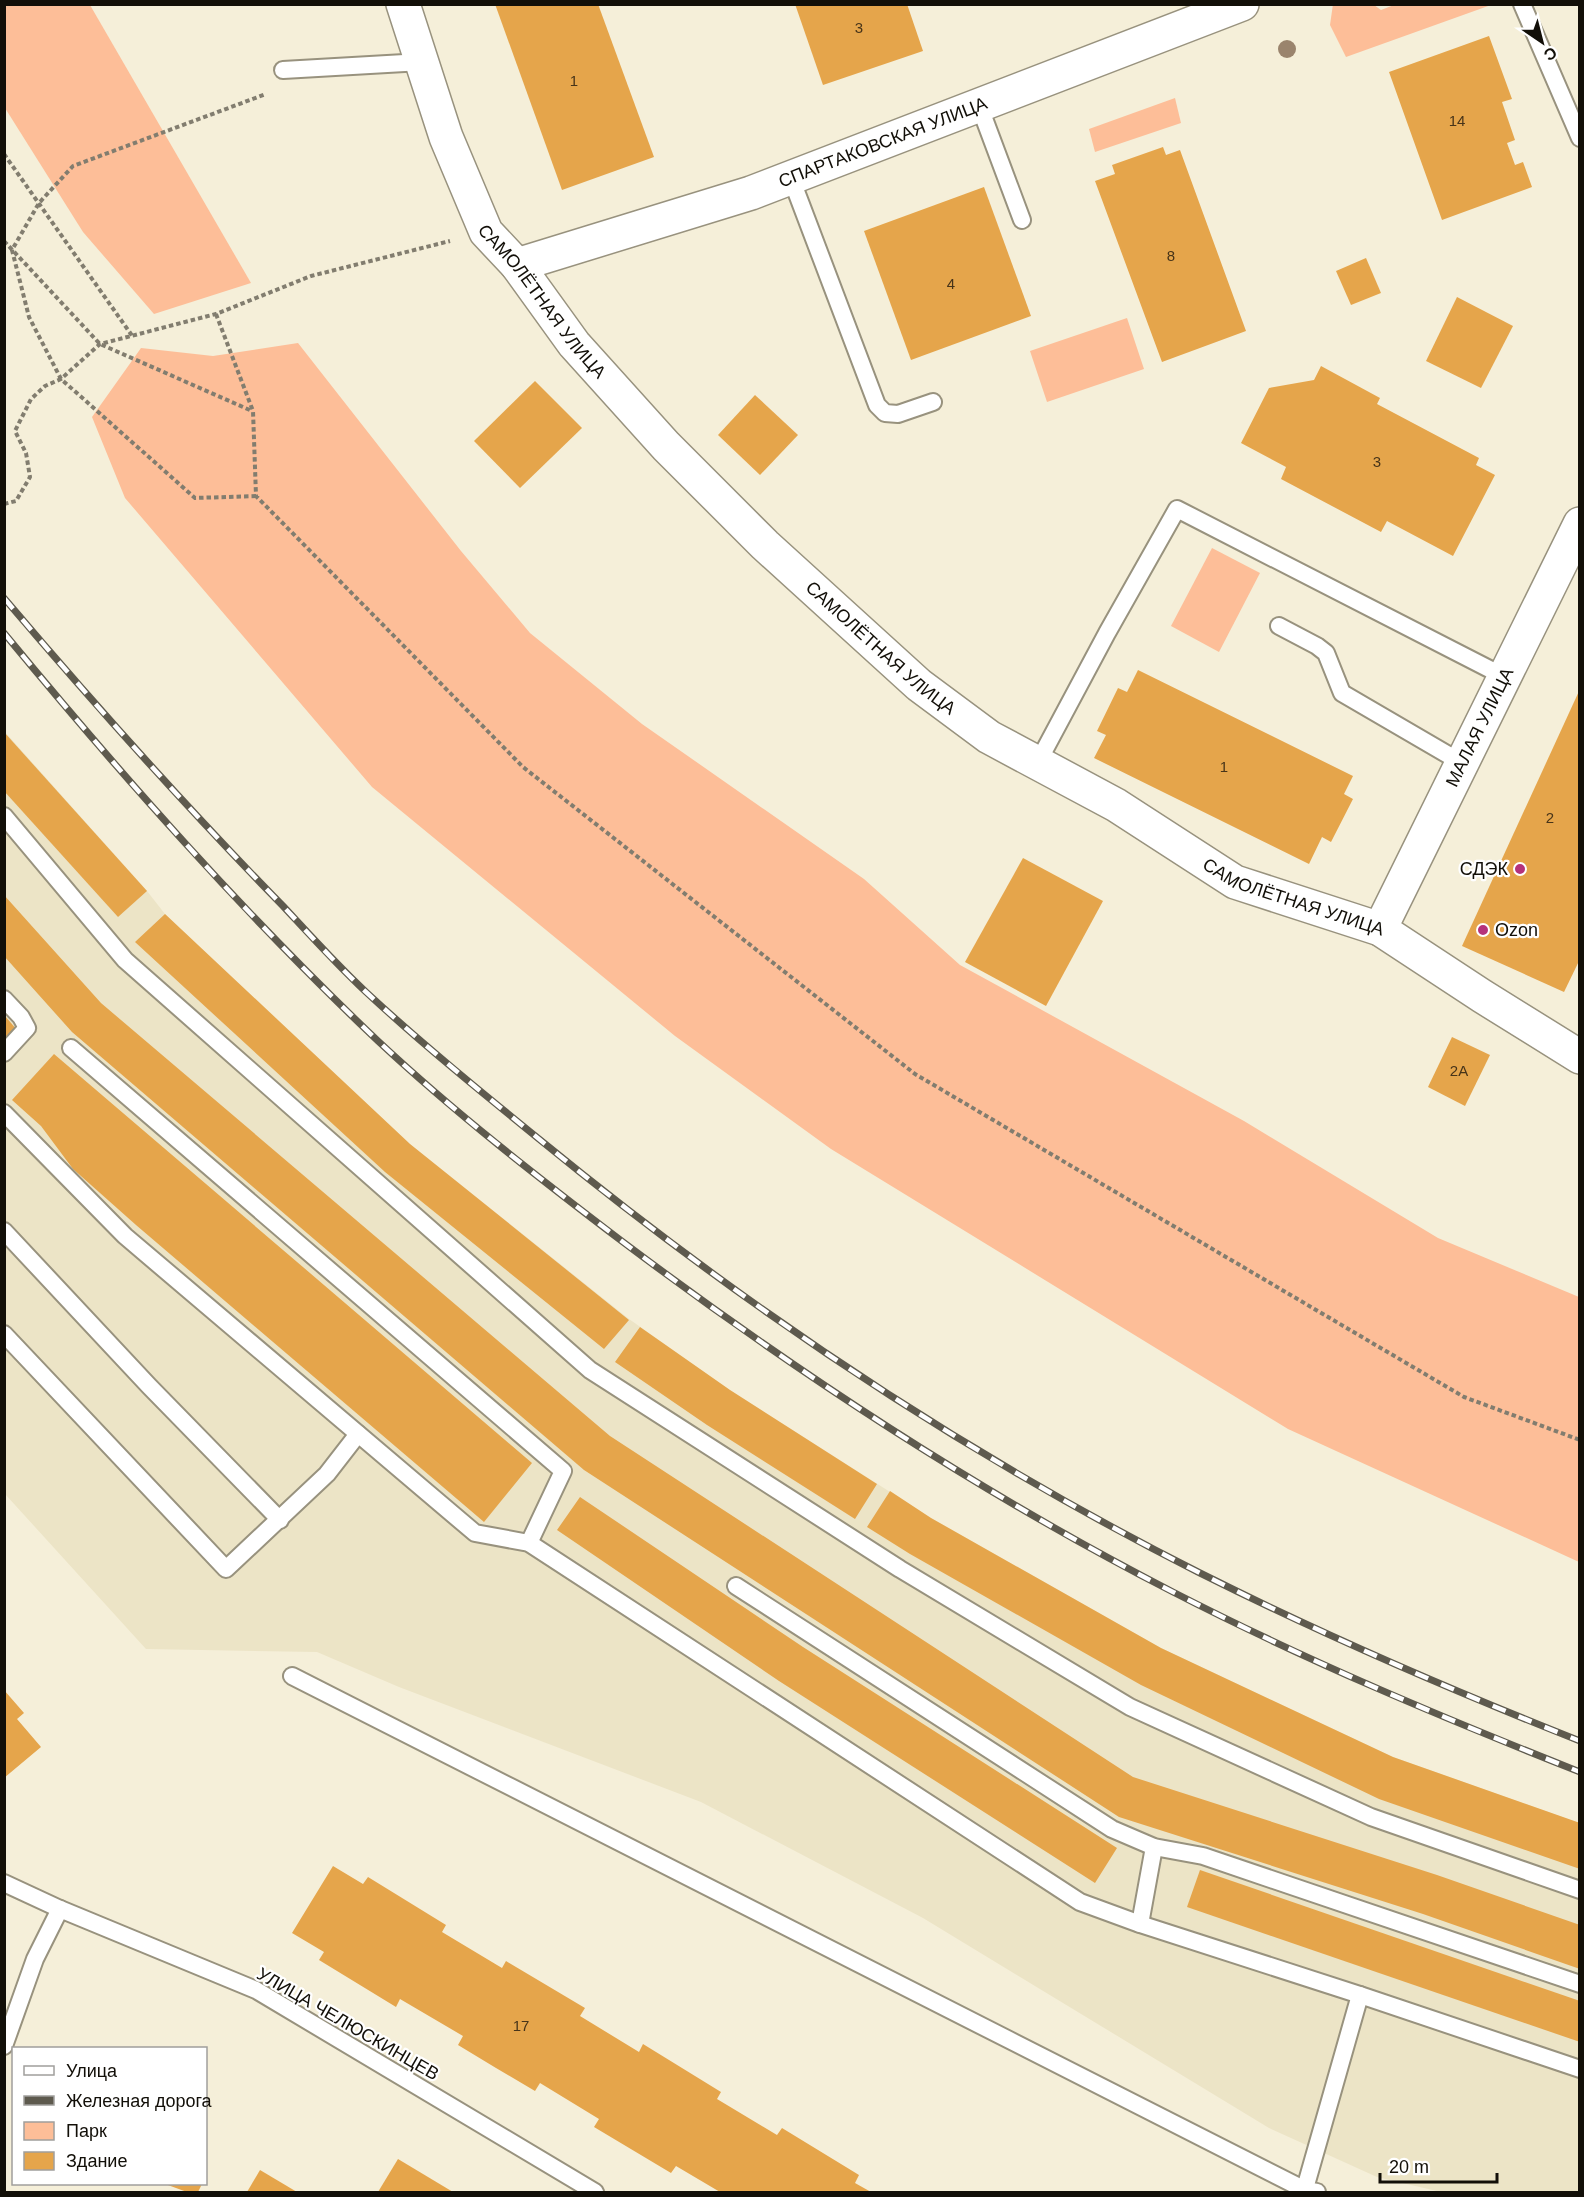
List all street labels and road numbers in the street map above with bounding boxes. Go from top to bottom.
street label: СПАРТАКОВСКАЯ УЛИЦА [776,93,990,191]
street label: САМОЛЁТНАЯ УЛИЦА [474,222,610,382]
street label: САМОЛЁТНАЯ УЛИЦА [802,577,960,719]
street label: МАЛАЯ УЛИЦА [1442,664,1517,790]
street label: САМОЛЁТНАЯ УЛИЦА [1199,854,1387,940]
street label: УЛИЦА ЧЕЛЮСКИНЦЕВ [254,1964,442,2084]

